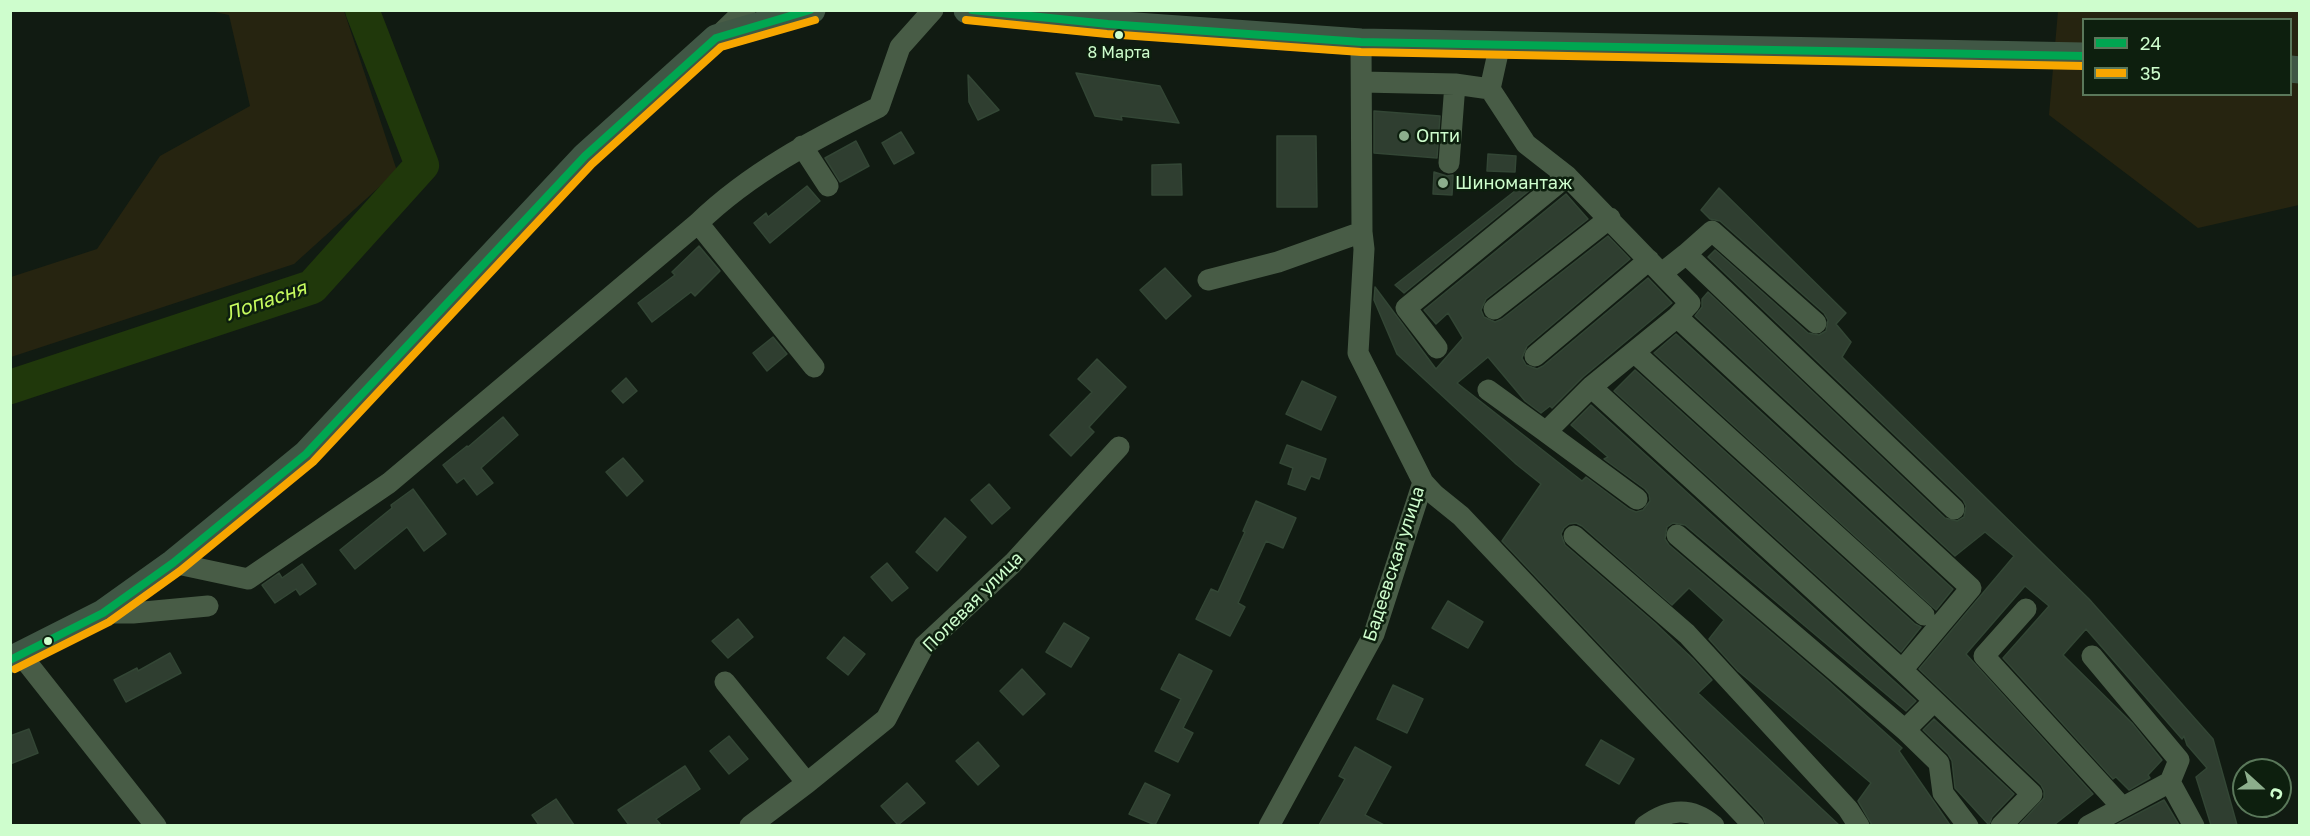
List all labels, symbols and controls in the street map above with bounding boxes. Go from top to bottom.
legend [2082,18,2292,96]
marker: 8 Марта [1113,29,1125,41]
text: 24 [2140,32,2161,54]
place label: 8 Марта [1088,43,1150,63]
text: 35 [2140,62,2161,84]
place label: Опти [1416,125,1460,147]
marker: Опти [1397,129,1411,143]
place label: Шиномантаж [1455,172,1572,194]
marker: Шиномантаж [1436,176,1450,190]
water label: Лопасня [222,276,310,326]
street label: Бадеевская улица [1359,484,1429,644]
street label: Полевая улица [918,547,1028,657]
unlabelled marker [42,635,54,647]
north arrow [2232,758,2292,818]
text: С [2266,785,2288,803]

